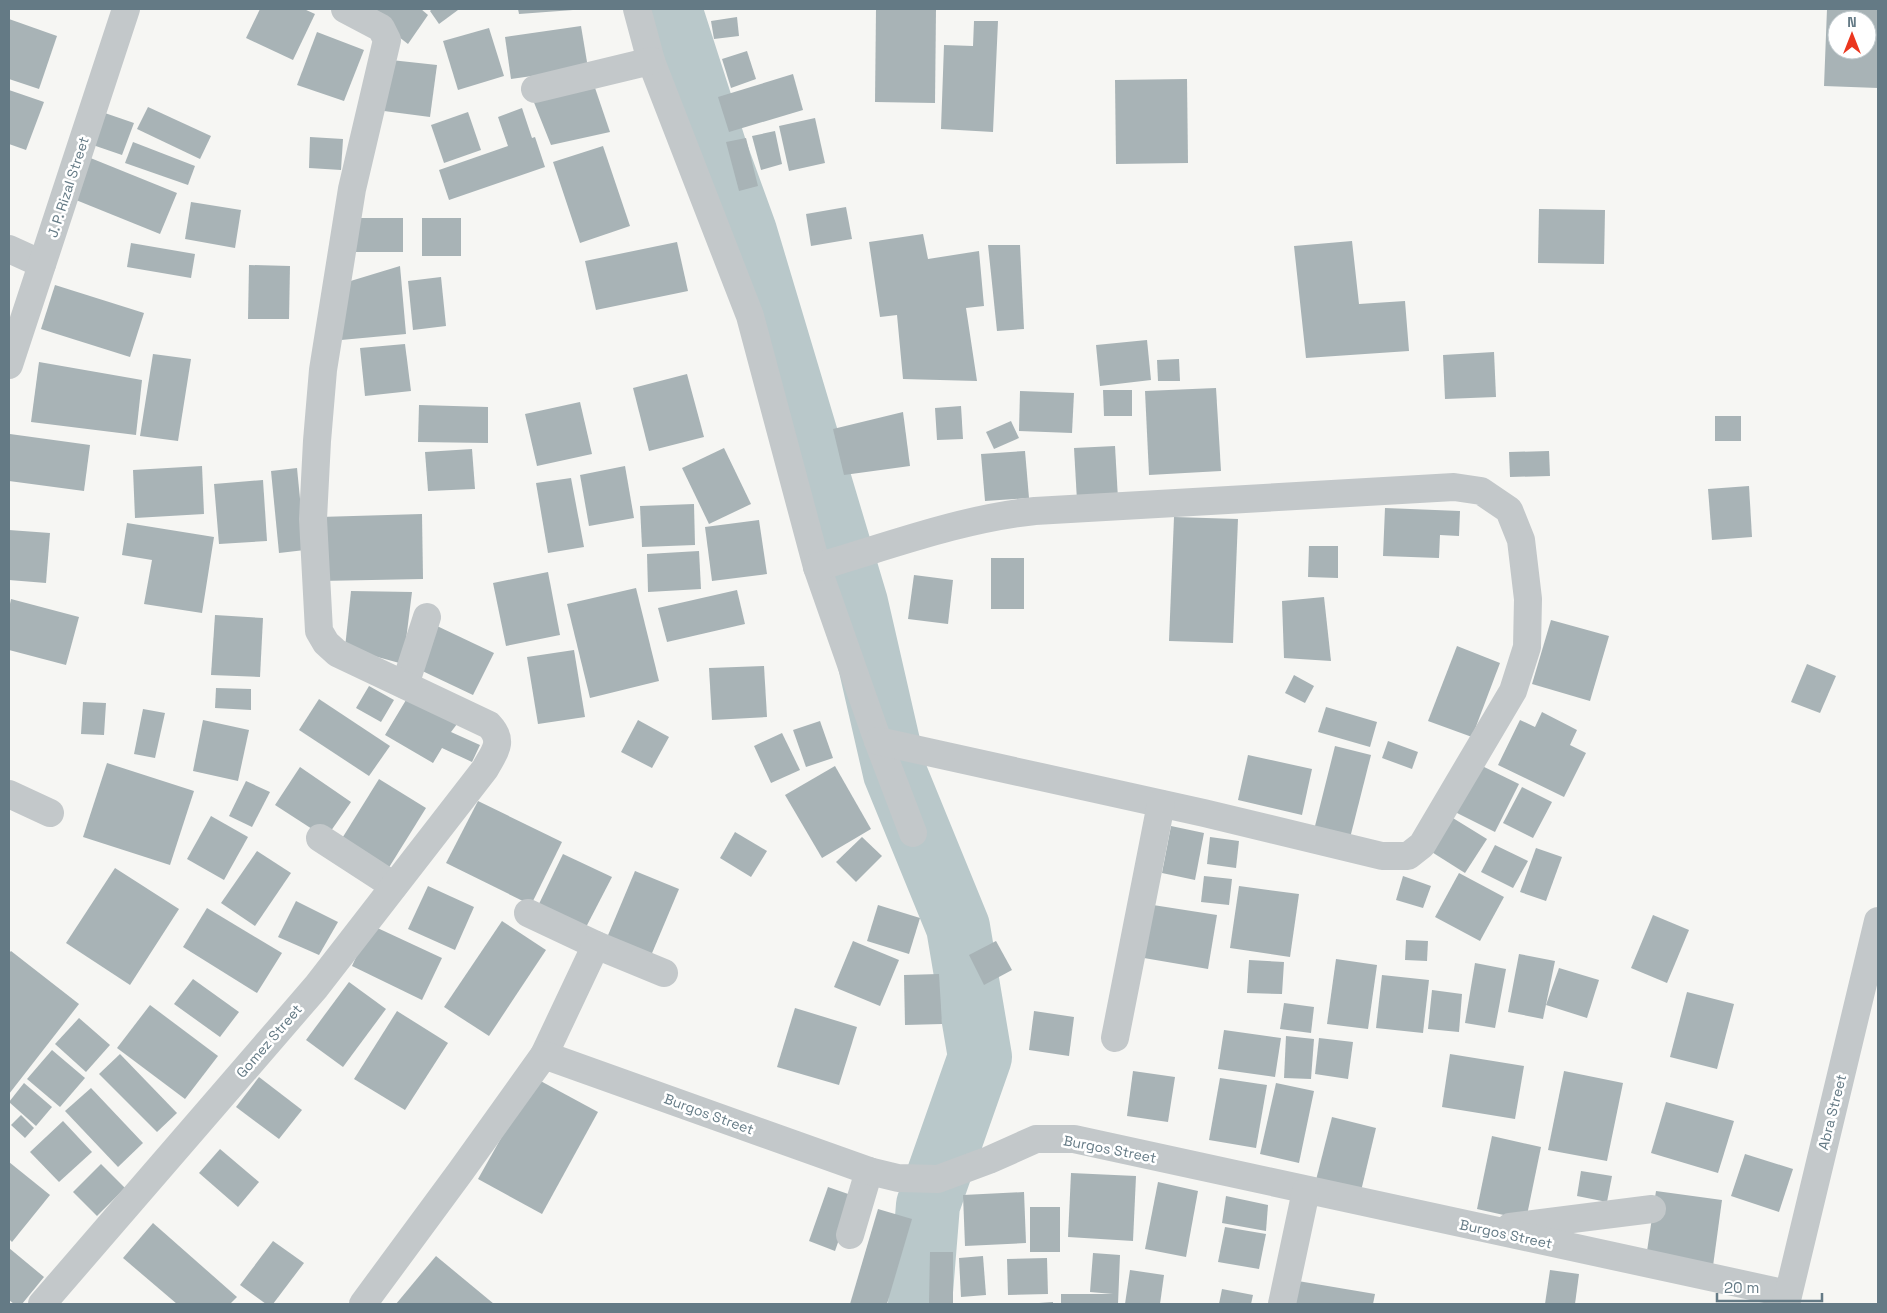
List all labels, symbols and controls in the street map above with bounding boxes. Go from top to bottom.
north arrow [1827,10,1877,60]
text: N [1847,13,1857,31]
street label: J. P. Rizal Street [43,134,93,240]
street label: Gomez Street [232,1001,306,1081]
street label: Abra Street [1814,1072,1850,1152]
street label: Burgos Street [662,1089,756,1139]
street label: Burgos Street [1062,1131,1158,1167]
street label: Burgos Street [1458,1215,1554,1253]
scale bar [1717,1270,1822,1302]
text: 20 m [1724,1278,1759,1297]

